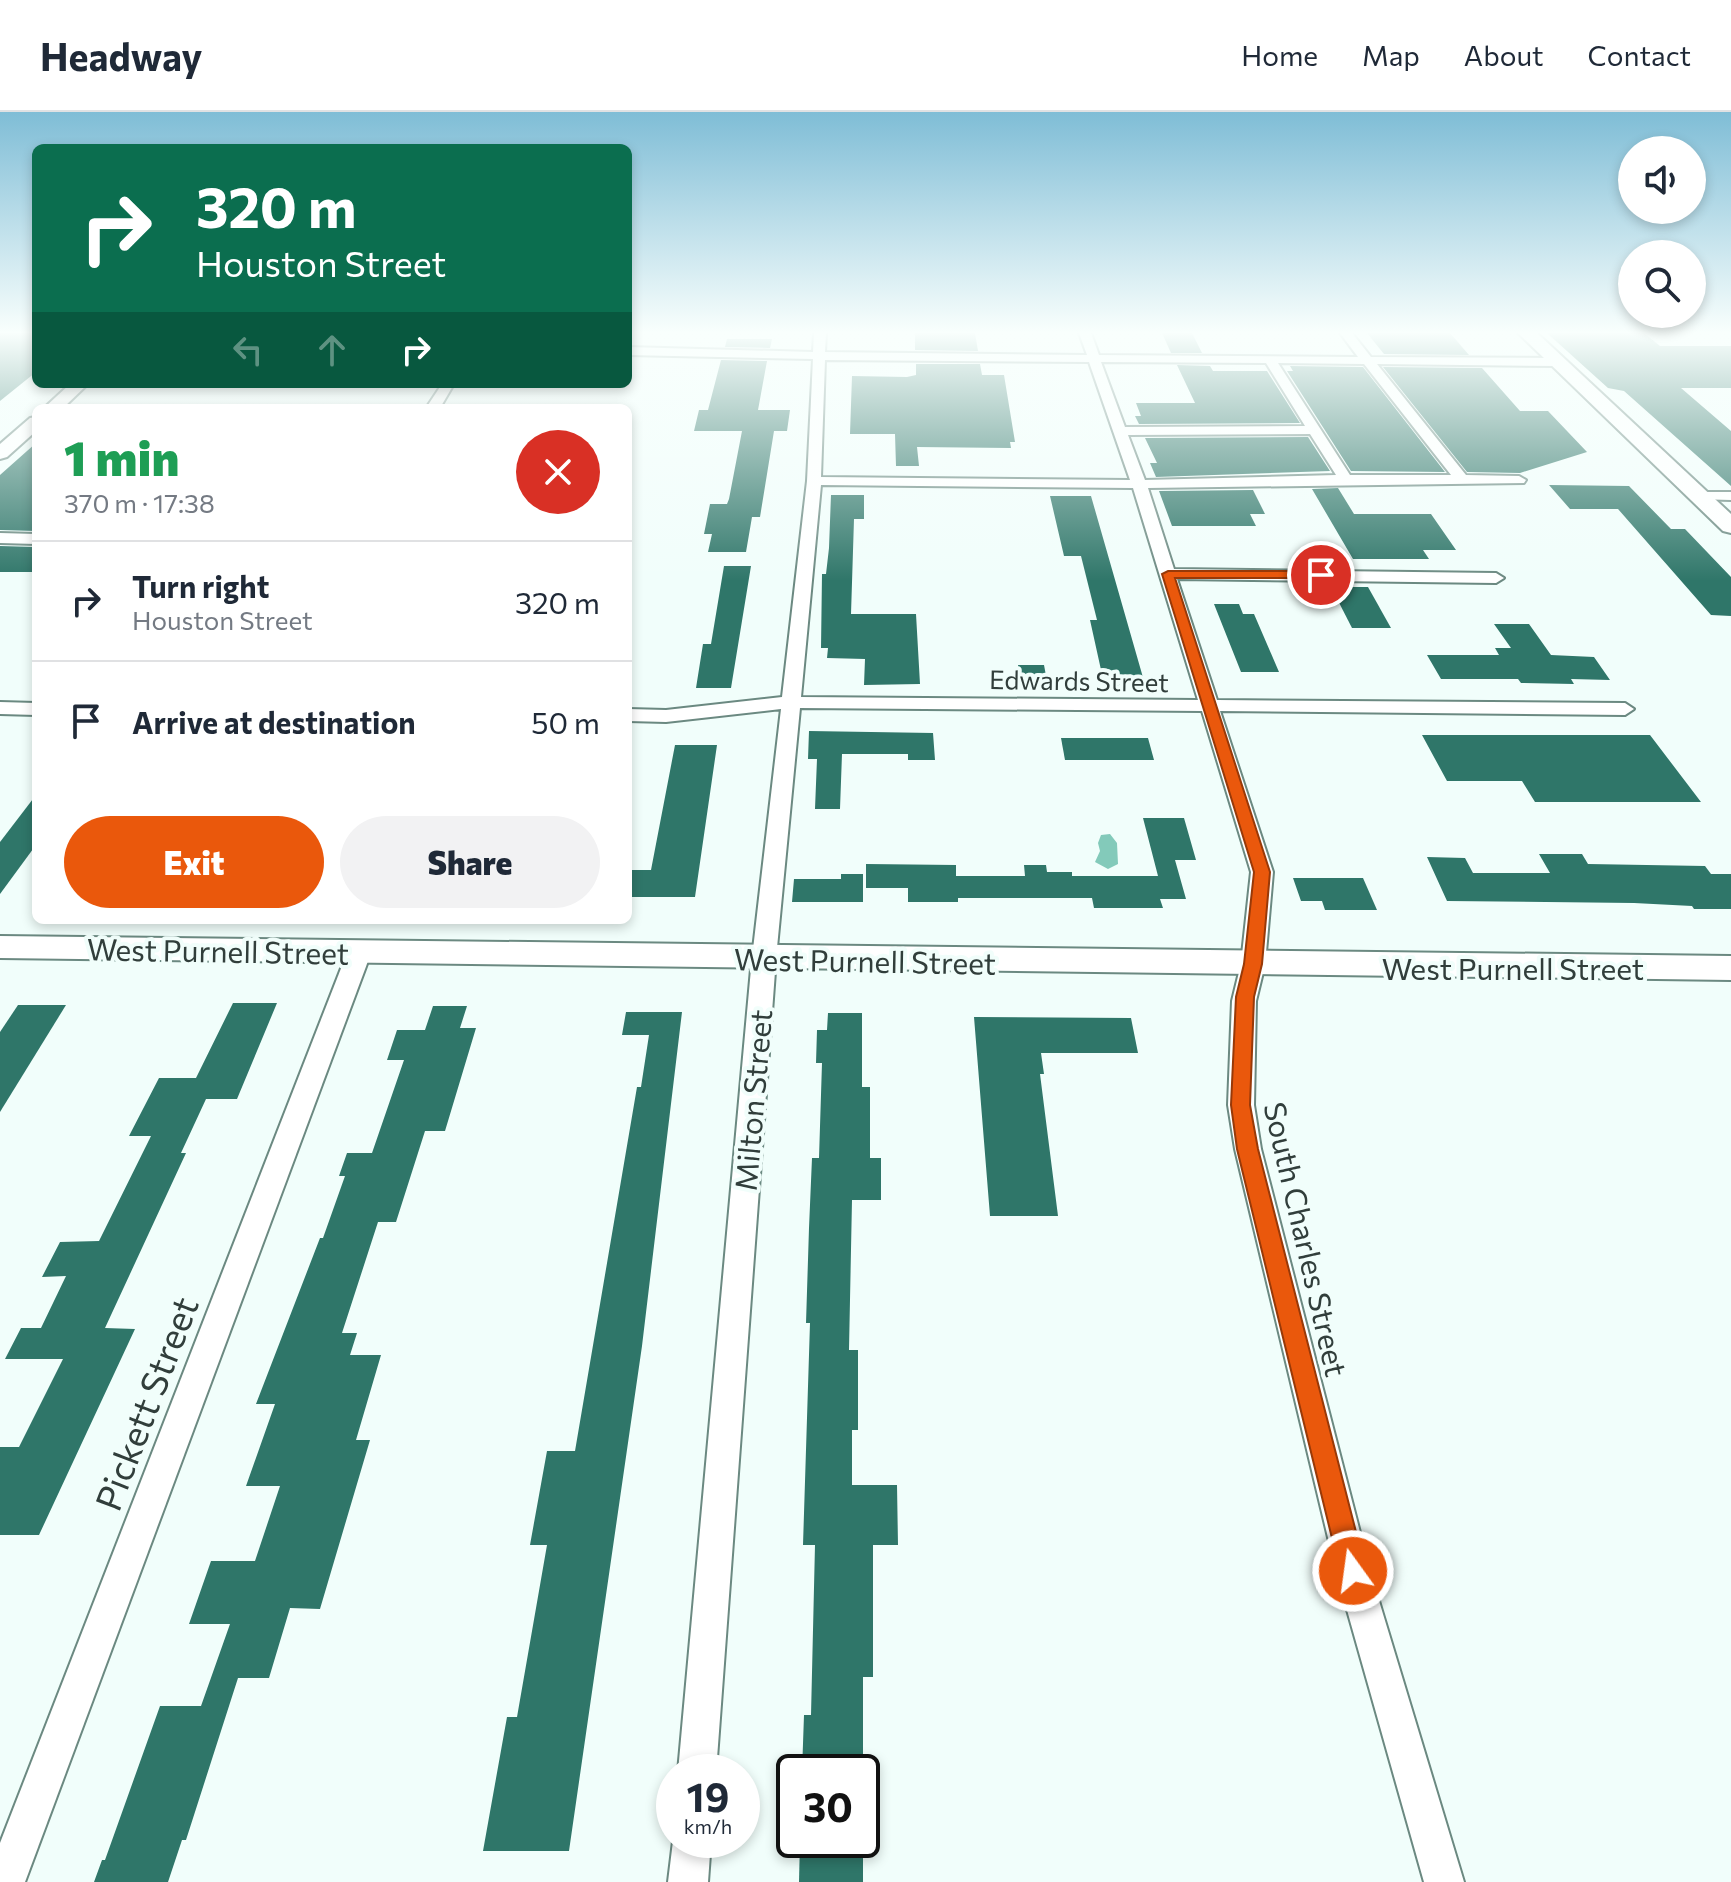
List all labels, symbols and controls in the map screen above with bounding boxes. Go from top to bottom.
text: Headway [40,32,202,79]
text: Home [1241,38,1318,72]
text: Map [1362,38,1420,72]
text: About [1464,38,1544,72]
text: Contact [1588,38,1691,72]
map controls [1618,136,1706,328]
button: sound [1618,136,1706,224]
text: 320 m [196,171,357,240]
icon: right [64,176,168,280]
text: Houston Street [196,240,446,284]
button: search [1618,240,1706,328]
icon: left [226,328,270,372]
icon: ahead [310,328,354,372]
icon: right [394,328,438,372]
text: 1 min [64,427,179,486]
button: close [516,430,600,514]
text: 370 m · 17:38 [64,487,215,518]
pin [1287,541,1355,609]
icon: arrive [1299,553,1343,597]
text: Turn right [132,567,269,604]
icon: right [64,579,108,623]
text: 320 m [515,583,600,620]
text: Houston Street [132,604,313,635]
street label: Edwards Street [989,663,1169,697]
icon: arrive [64,699,108,743]
text: Arrive at destination [132,703,416,740]
text: 50 m [531,703,600,740]
button: Exit [64,816,324,908]
button: Share [340,816,600,908]
street label: West Purnell Street [87,929,349,971]
street label: West Purnell Street [734,939,996,981]
street label: West Purnell Street [1382,949,1644,986]
street label: Milton Street [726,1008,778,1192]
street label: South Charles Street [1257,1098,1357,1380]
street label: Pickett Street [84,1290,206,1516]
position arrow [1311,1529,1395,1613]
speed limit sign: 30 [776,1754,880,1858]
text: 19 [687,1771,729,1820]
text: km/h [684,1814,732,1838]

